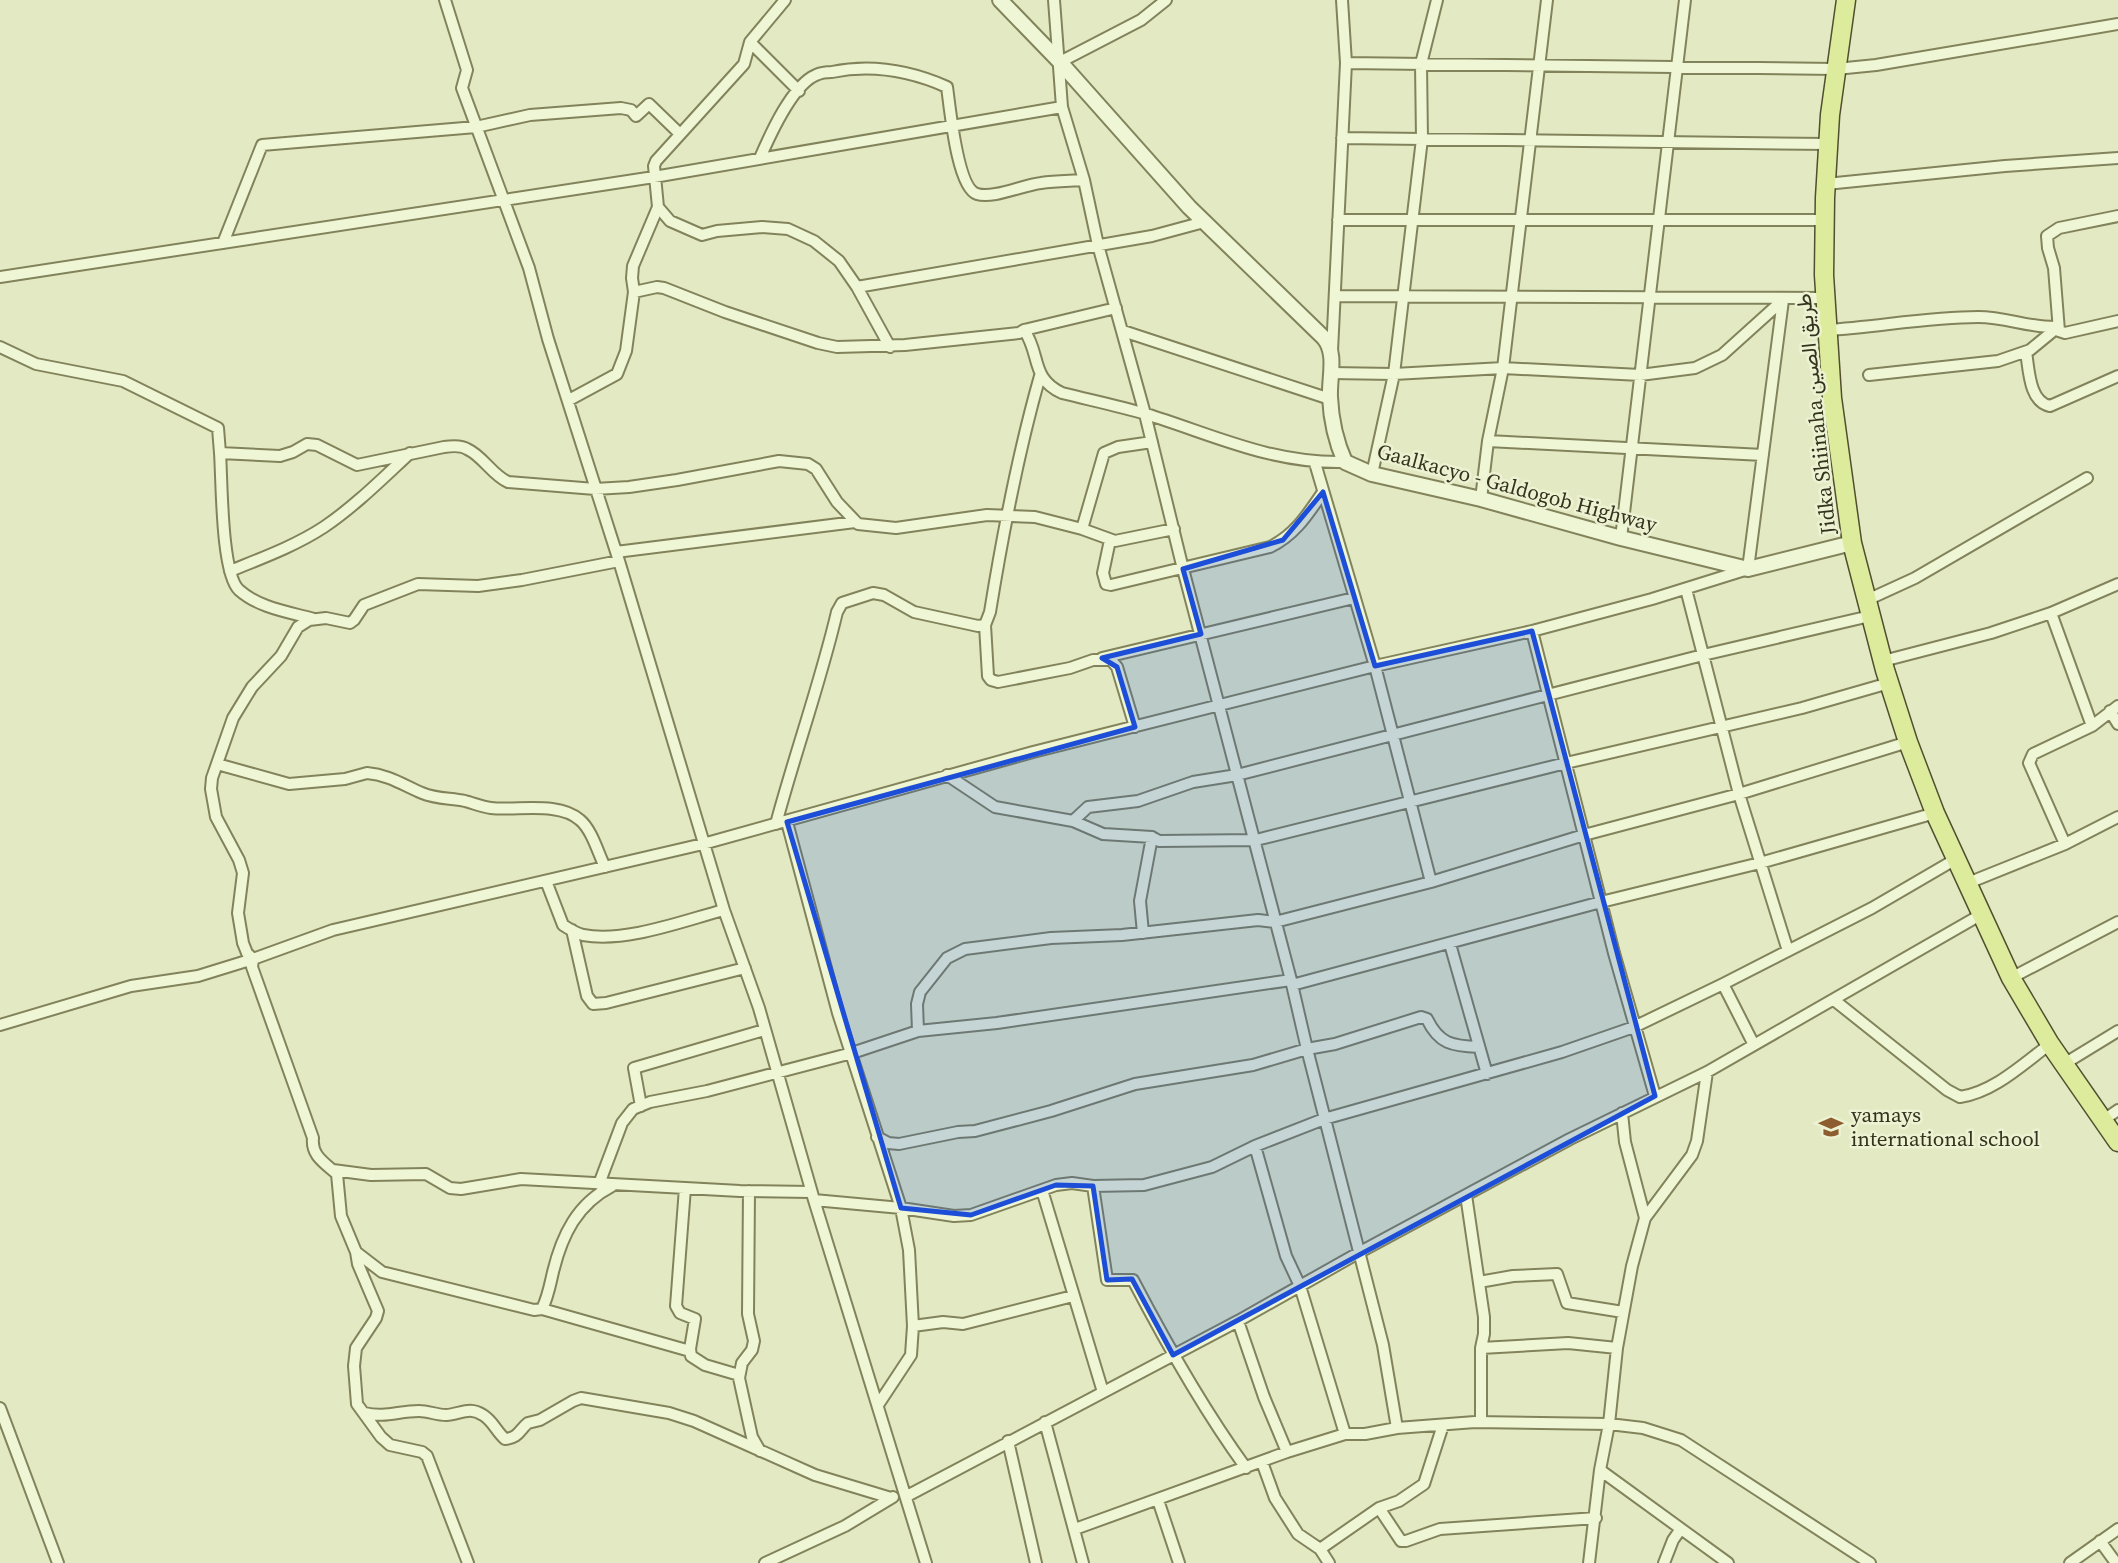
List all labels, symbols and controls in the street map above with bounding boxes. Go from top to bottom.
street label: Jidka Shiinaha طريق الصين [1788,292,1843,537]
street label: Gaalkacyo - Galdogob Highway [1374,436,1661,539]
place label: yamays international school [1851,1100,2040,1153]
school or university icon: yamays international school [1817,1113,1845,1141]

